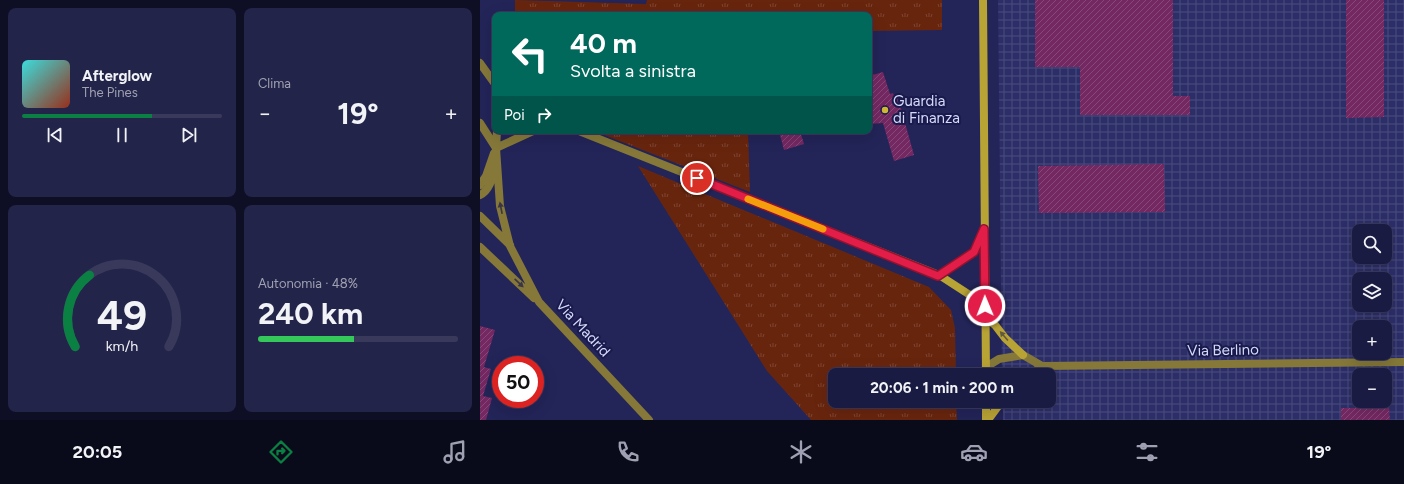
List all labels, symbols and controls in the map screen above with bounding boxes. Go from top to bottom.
text: 40 m [570,26,637,60]
icon: left [504,28,556,80]
text: Svolta a sinistra [570,60,696,82]
text: Afterglow [82,67,152,85]
text: Clima [258,76,291,91]
text: The Pines [82,85,138,100]
place label: Guardia di Finanza [893,92,960,127]
text: 19° [337,95,379,132]
text: − [258,100,272,127]
text: + [444,100,458,127]
icon: right [533,104,555,126]
marker: Guardia di Finanza [880,105,890,115]
text: Poi [504,106,525,124]
icon: previous [44,124,66,146]
icon: pause [111,124,133,146]
icon: next [178,124,200,146]
pin [680,161,714,195]
icon: arrive [686,167,708,189]
one-way arrow [497,202,503,214]
map controls [1352,224,1392,408]
button: search [1352,224,1392,264]
button: layers [1352,272,1392,312]
text: Autonomia · 48% [258,276,358,291]
one-way arrow [514,279,524,288]
position arrow [964,285,1006,327]
text: 49 [97,289,147,339]
text: 240 km [258,295,363,332]
street label: Via Madrid [552,296,614,360]
button: + [1352,320,1392,360]
one-way arrow [1000,331,1009,341]
text: km/h [106,336,138,354]
street label: Via Berlino [1187,340,1259,360]
speed limit sign: 50 [492,356,544,408]
button: − [1352,368,1392,408]
text: 20:06 · 1 min · 200 m [870,379,1014,397]
icon: directions [267,438,295,466]
icon: music [441,438,469,466]
icon: phone [614,438,642,466]
icon: climate [787,438,815,466]
icon: car [960,438,988,466]
icon: filters [1133,438,1161,466]
text: 20:05 [73,441,122,463]
text: 19° [1307,441,1331,463]

